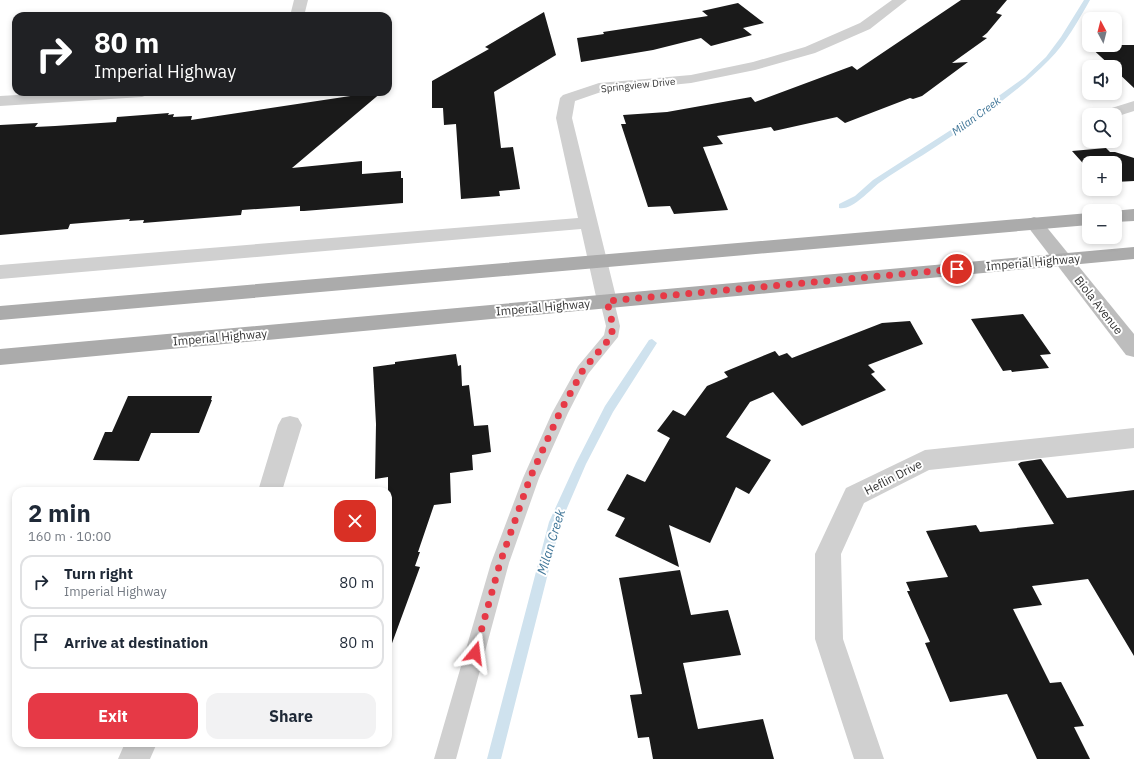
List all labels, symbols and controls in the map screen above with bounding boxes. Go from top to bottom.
north arrow [1082,12,1122,52]
map controls [1082,12,1122,244]
text: 80 m [94,24,159,61]
icon: right [28,28,80,80]
text: Imperial Highway [94,60,236,83]
button: sound [1082,60,1122,100]
street label: Springview Drive [600,75,676,95]
water label: Milan Creek [949,93,1003,138]
button: search [1082,108,1122,148]
button: + [1082,156,1122,196]
button: − [1082,204,1122,244]
street label: Imperial Highway [985,250,1081,274]
pin [940,252,974,286]
icon: arrive [946,258,968,280]
street label: Biola Avenue [1071,273,1127,338]
street label: Imperial Highway [495,295,591,319]
street label: Imperial Highway [172,325,268,349]
street label: Heflin Drive [862,456,925,498]
text: 2 min [28,497,91,529]
button: close [334,500,376,542]
water label: Milan Creek [533,507,569,577]
text: 160 m · 10:00 [28,528,111,545]
text: Turn right [64,564,133,583]
icon: right [30,571,52,593]
text: 80 m [339,573,374,592]
text: Imperial Highway [64,583,167,600]
icon: arrive [30,631,52,653]
position arrow [454,632,496,674]
text: Arrive at destination [64,633,208,652]
text: 80 m [339,633,374,652]
button: Exit [28,693,198,739]
button: Share [206,693,376,739]

